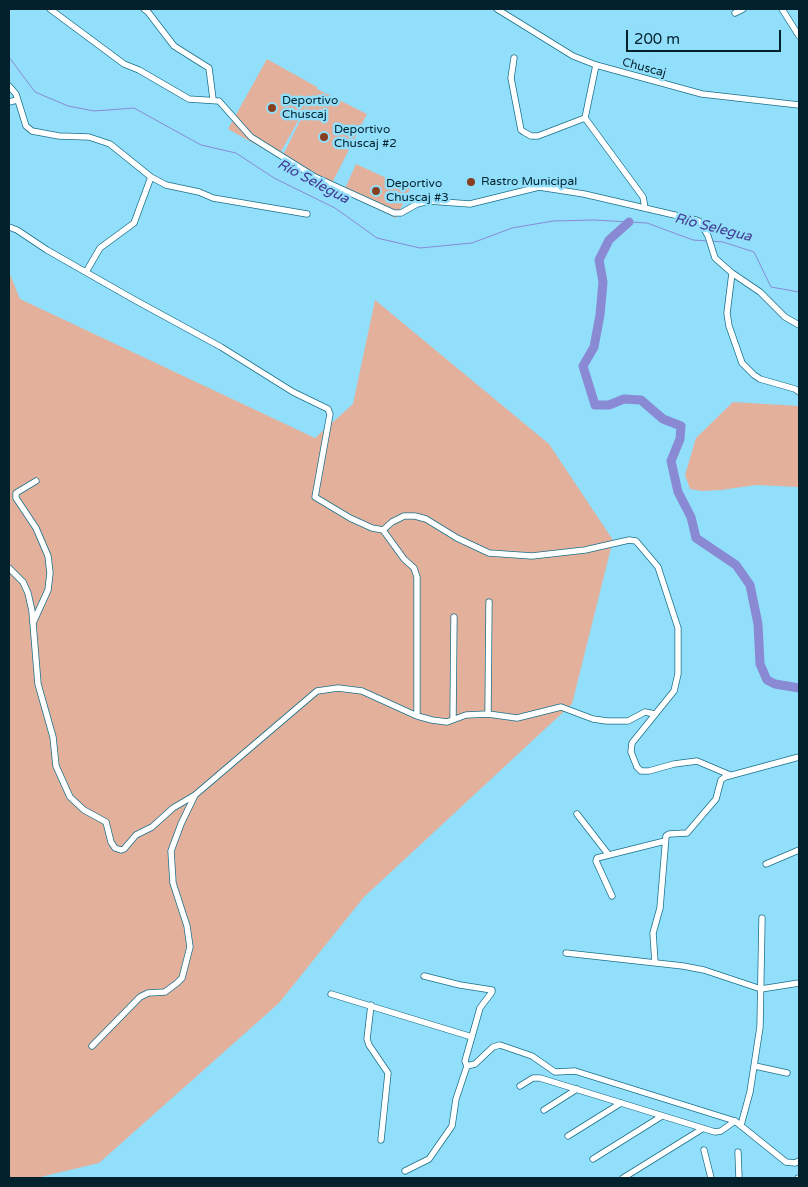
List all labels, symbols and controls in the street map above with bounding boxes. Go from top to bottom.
scale bar [628,20,783,52]
text: 200 m [634,30,680,48]
street label: Chuscaj [620,55,668,81]
place label: Deportivo Chuscaj [282,94,338,122]
marker: Deportivo Chuscaj [266,102,278,114]
place label: Deportivo Chuscaj #2 [334,123,397,151]
marker: Deportivo Chuscaj #2 [318,131,330,143]
water label: Río Selegua [274,156,352,208]
place label: Rastro Municipal [481,175,577,189]
marker: Rastro Municipal [465,176,477,188]
place label: Deportivo Chuscaj #3 [386,177,449,205]
marker: Deportivo Chuscaj #3 [370,185,382,197]
water label: Río Selegua [673,210,753,246]

